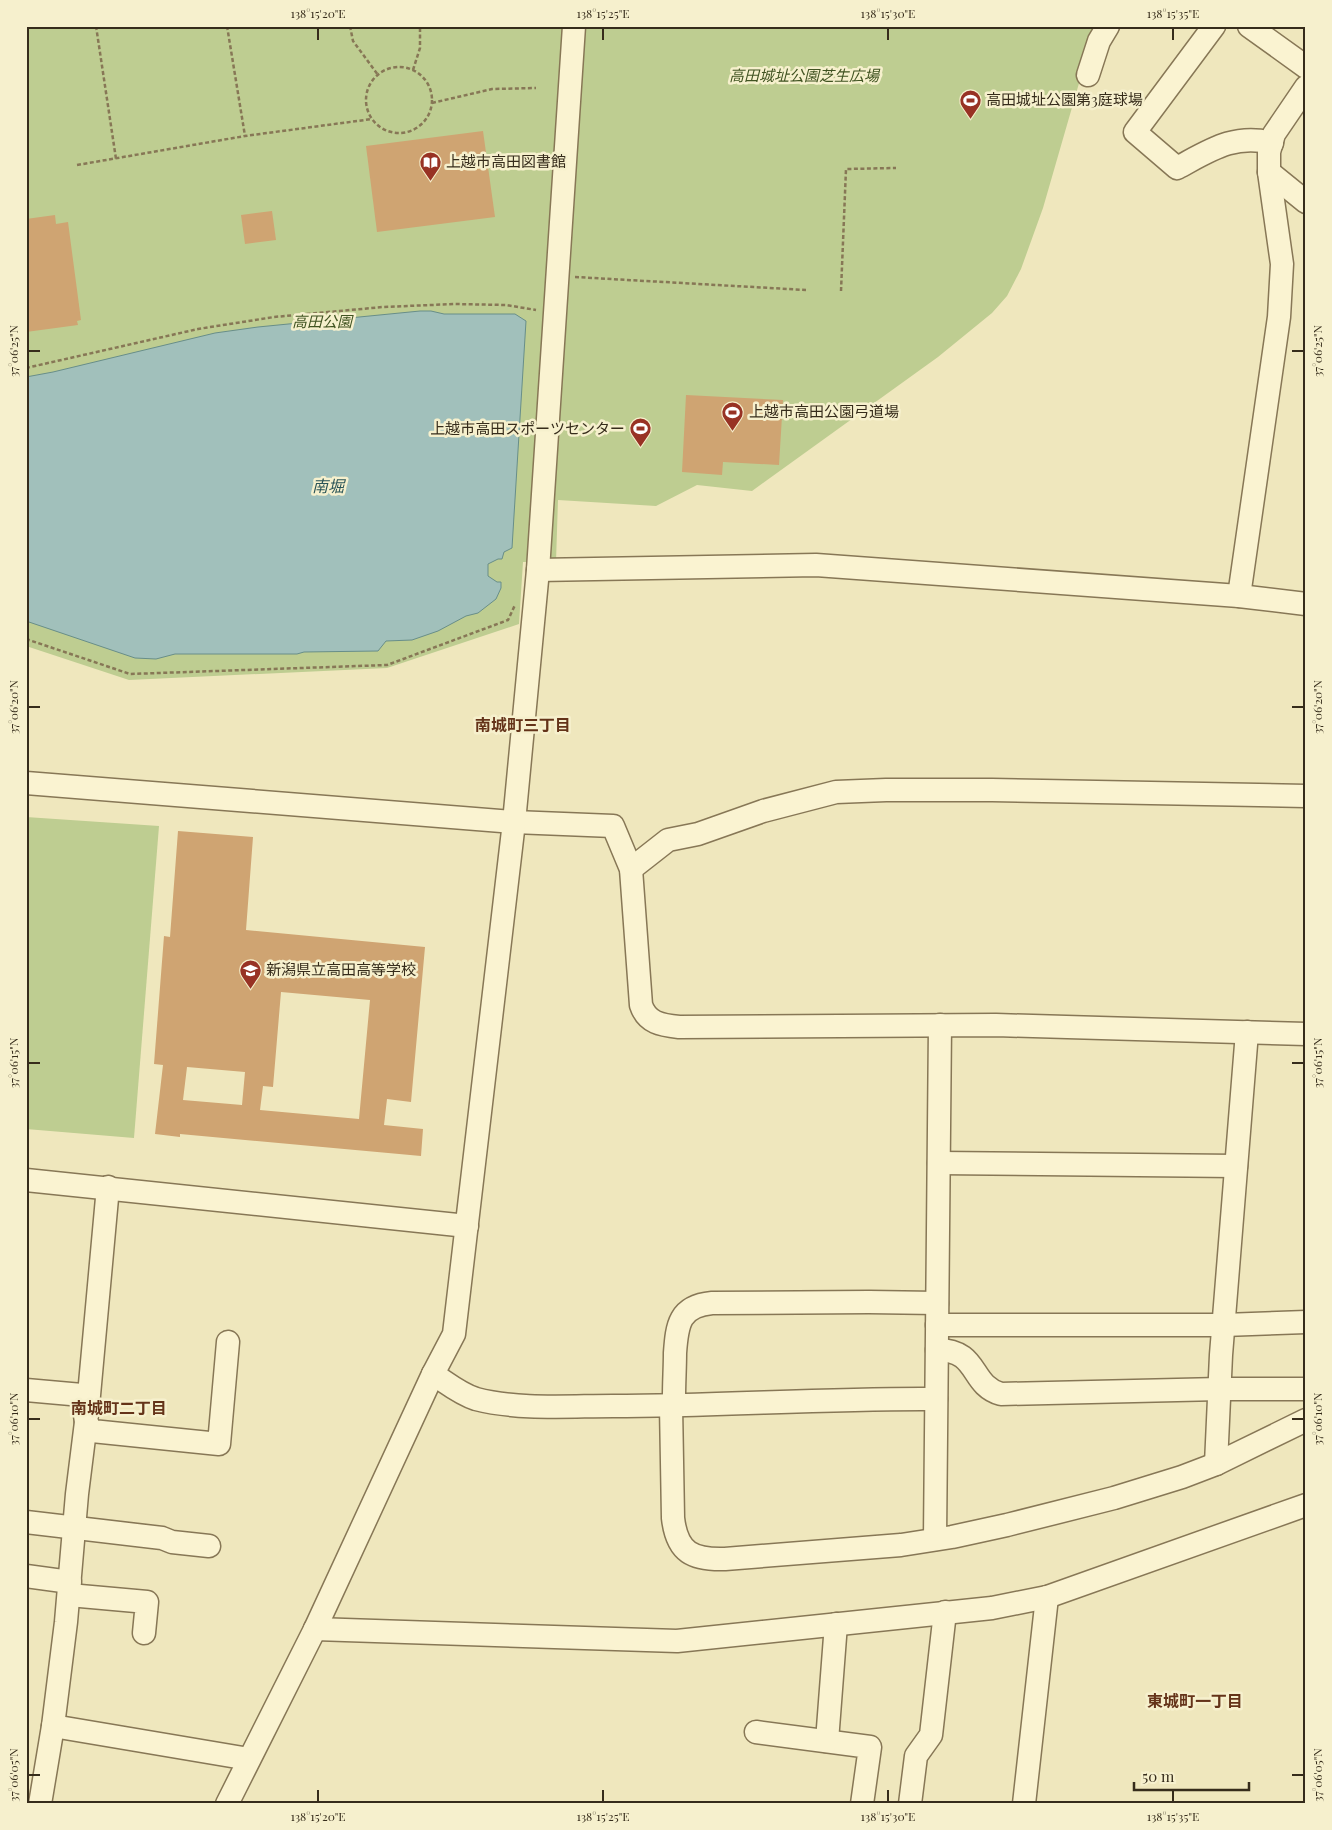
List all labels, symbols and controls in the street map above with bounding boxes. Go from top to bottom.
text: 138°15'20"E [290,5,346,21]
text: 138°15'25"E [576,5,630,21]
text: 138°15'30"E [861,5,915,21]
text: 138°15'35"E [1147,5,1199,21]
park label: 高田城址公園芝生広場 [729,65,881,85]
sports icon: 高田城址公園第3庭球場 [958,88,982,119]
place label: 高田城址公園第3庭球場 [986,89,1143,109]
library icon: 上越市高田図書館 [418,150,442,181]
place label: 上越市高田図書館 [446,151,566,171]
park label: 高田公園 [292,311,354,331]
text: 37°06'25"N [5,324,21,377]
text: 37°06'25"N [1309,324,1325,377]
sports icon: 上越市高田公園弓道場 [721,400,745,431]
place label: 上越市高田公園弓道場 [749,401,899,421]
sports icon: 上越市高田スポーツセンター [629,417,653,448]
place label: 上越市高田スポーツセンター [430,418,625,438]
water label: 南堀 [312,475,347,496]
text: 37°06'20"N [5,679,21,734]
text: 37°06'20"N [1309,679,1325,734]
district label: 南城町三丁目 [475,714,571,735]
school or university icon: 新潟県立高田高等学校 [238,958,262,989]
place label: 新潟県立高田高等学校 [266,959,416,979]
text: 37°06'15"N [5,1037,21,1088]
text: 37°06'15"N [1309,1037,1325,1088]
text: 37°06'10"N [5,1392,21,1445]
text: 37°06'10"N [1309,1392,1325,1445]
district label: 南城町二丁目 [71,1397,167,1418]
district label: 東城町一丁目 [1147,1690,1243,1711]
text: 37°06'05"N [5,1748,21,1802]
text: 37°06'05"N [1309,1748,1325,1802]
scale bar [1134,1760,1250,1792]
text: 50 m [1142,1766,1175,1786]
text: 138°15'20"E [290,1808,346,1824]
text: 138°15'25"E [576,1808,630,1824]
text: 138°15'30"E [861,1808,915,1824]
text: 138°15'35"E [1147,1808,1199,1824]

